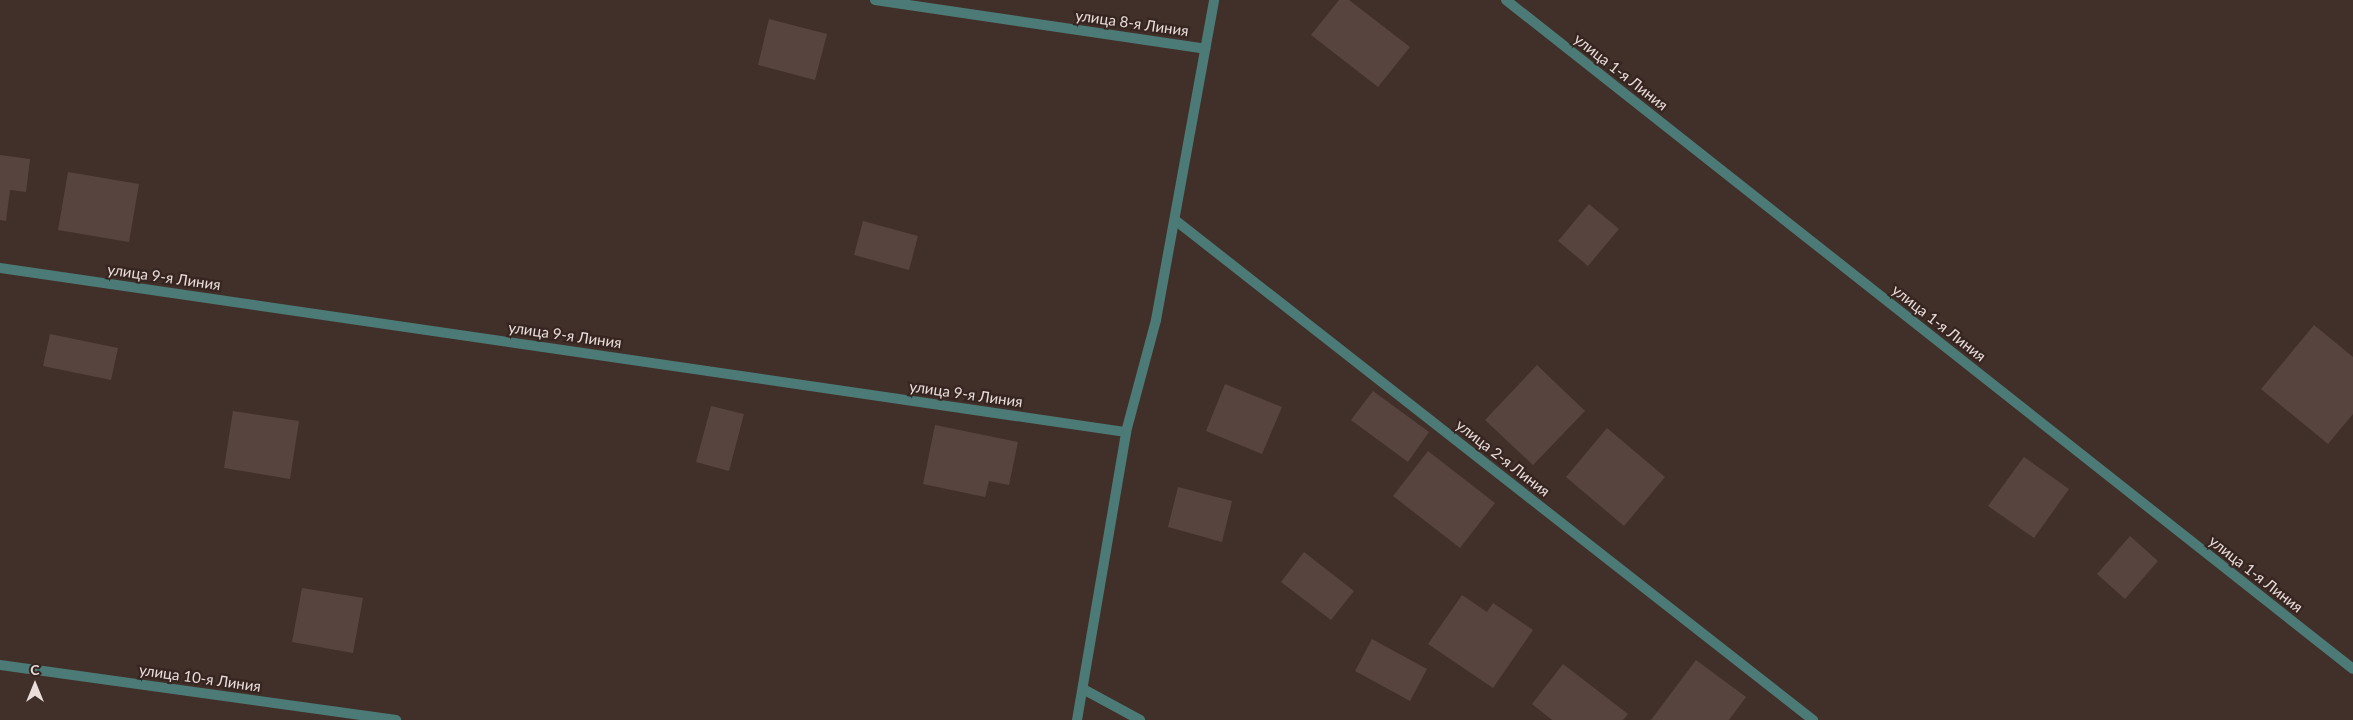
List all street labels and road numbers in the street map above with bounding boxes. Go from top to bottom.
street label: улица 8-я Линия [1074,6,1190,40]
street label: улица 1-я Линия [1570,30,1672,114]
street label: улица 9-я Линия [106,260,222,294]
street label: улица 1-я Линия [1888,281,1990,365]
street label: улица 9-я Линия [507,318,623,352]
street label: улица 9-я Линия [908,377,1024,411]
street label: улица 2-я Линия [1452,416,1554,500]
street label: улица 1-я Линия [2205,532,2307,616]
street label: улица 10-я Линия [138,661,262,695]

